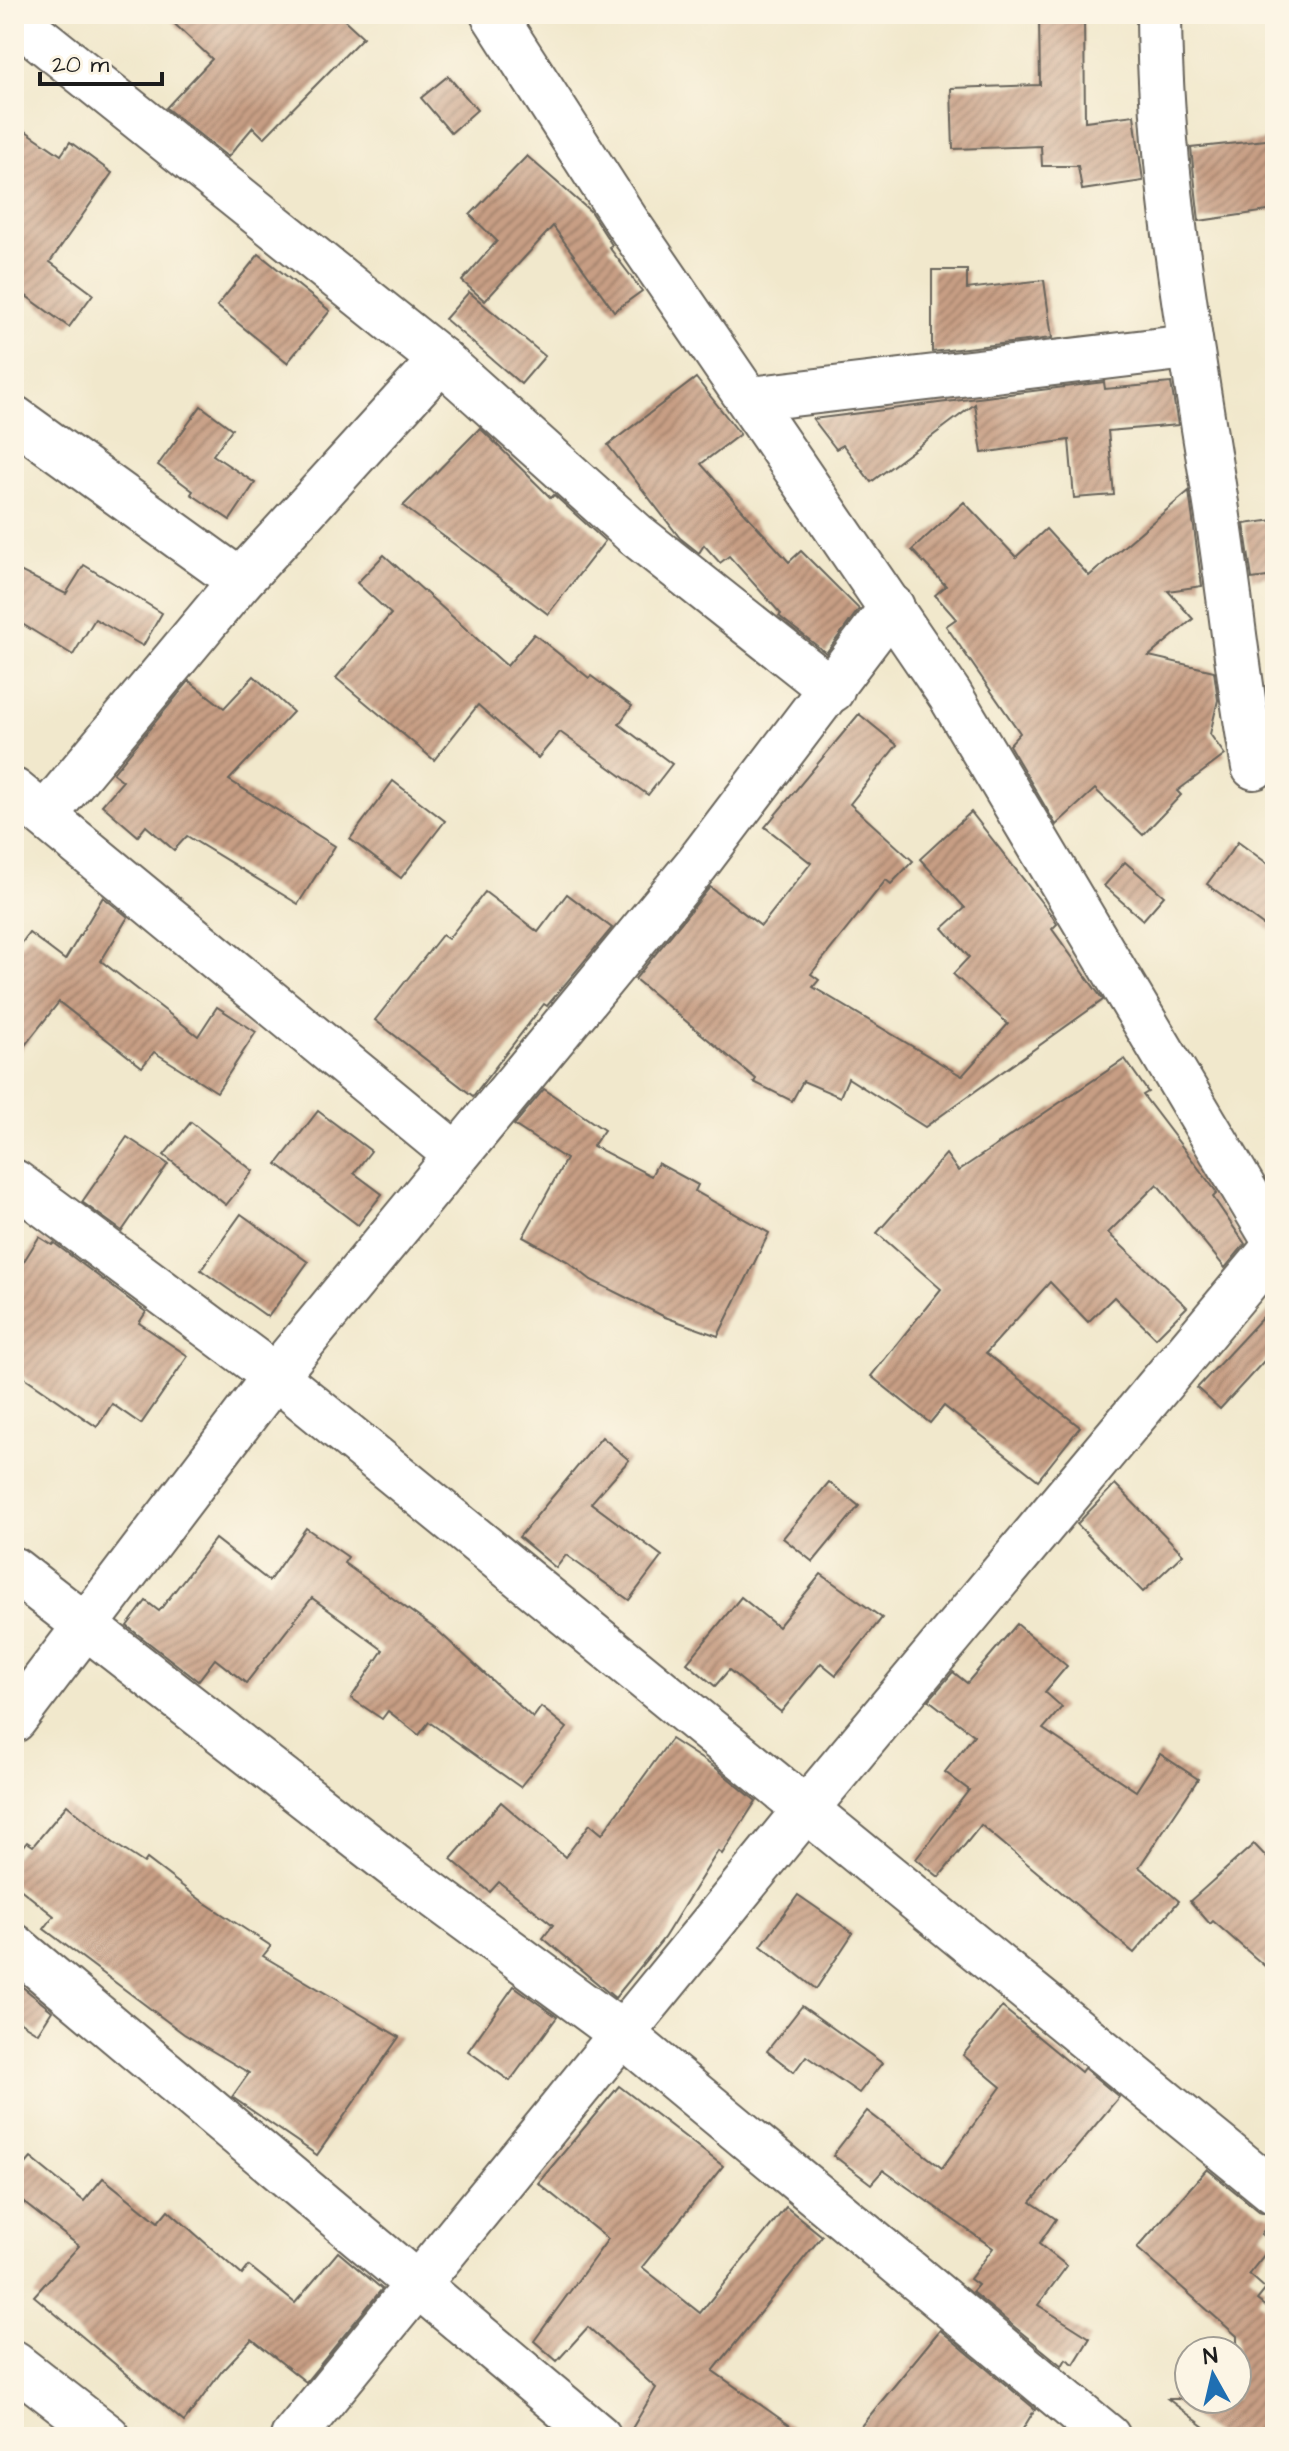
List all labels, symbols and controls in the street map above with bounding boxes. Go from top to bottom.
scale bar [40,36,162,86]
text: 20 m [52,48,109,82]
north arrow [1173,2335,1253,2415]
text: N [1201,2340,1220,2373]

